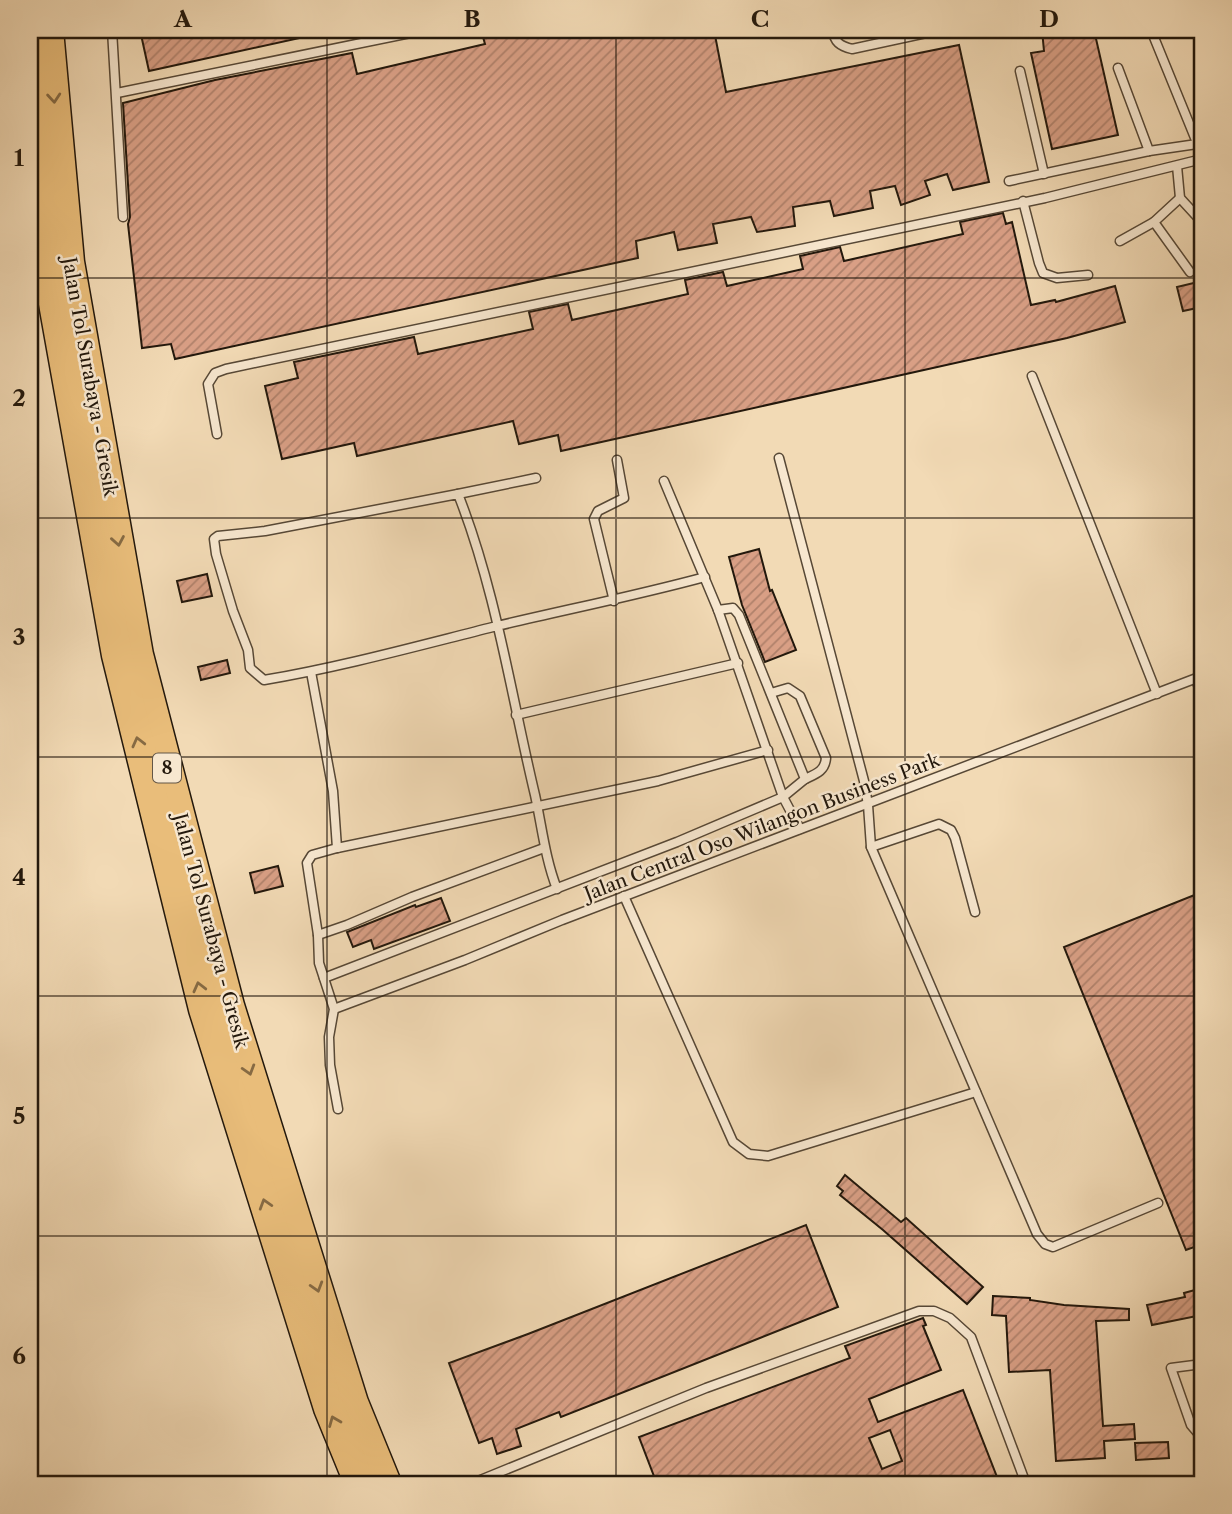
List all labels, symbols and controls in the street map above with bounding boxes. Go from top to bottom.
text: A [173,5,193,33]
text: B [463,5,481,33]
text: C [751,5,769,33]
text: D [1039,5,1059,33]
one-way arrow [46,93,61,104]
text: 1 [14,144,25,172]
street label: Jalan Tol Surabaya - Gresik [57,252,123,500]
text: 2 [12,384,26,412]
one-way arrow [110,535,125,547]
text: 3 [13,623,26,651]
one-way arrow [132,736,146,748]
street label: Jalan Central Oso Wilangon Business Park [578,748,944,907]
road number: 8 [153,754,181,782]
street label: Jalan Tol Surabaya - Gresik [168,808,254,1052]
text: 4 [12,863,26,891]
one-way arrow [192,981,207,993]
one-way arrow [240,1064,255,1076]
text: 5 [13,1102,25,1130]
one-way arrow [259,1199,273,1211]
one-way arrow [309,1281,323,1293]
text: 6 [12,1342,26,1370]
one-way arrow [329,1416,343,1428]

